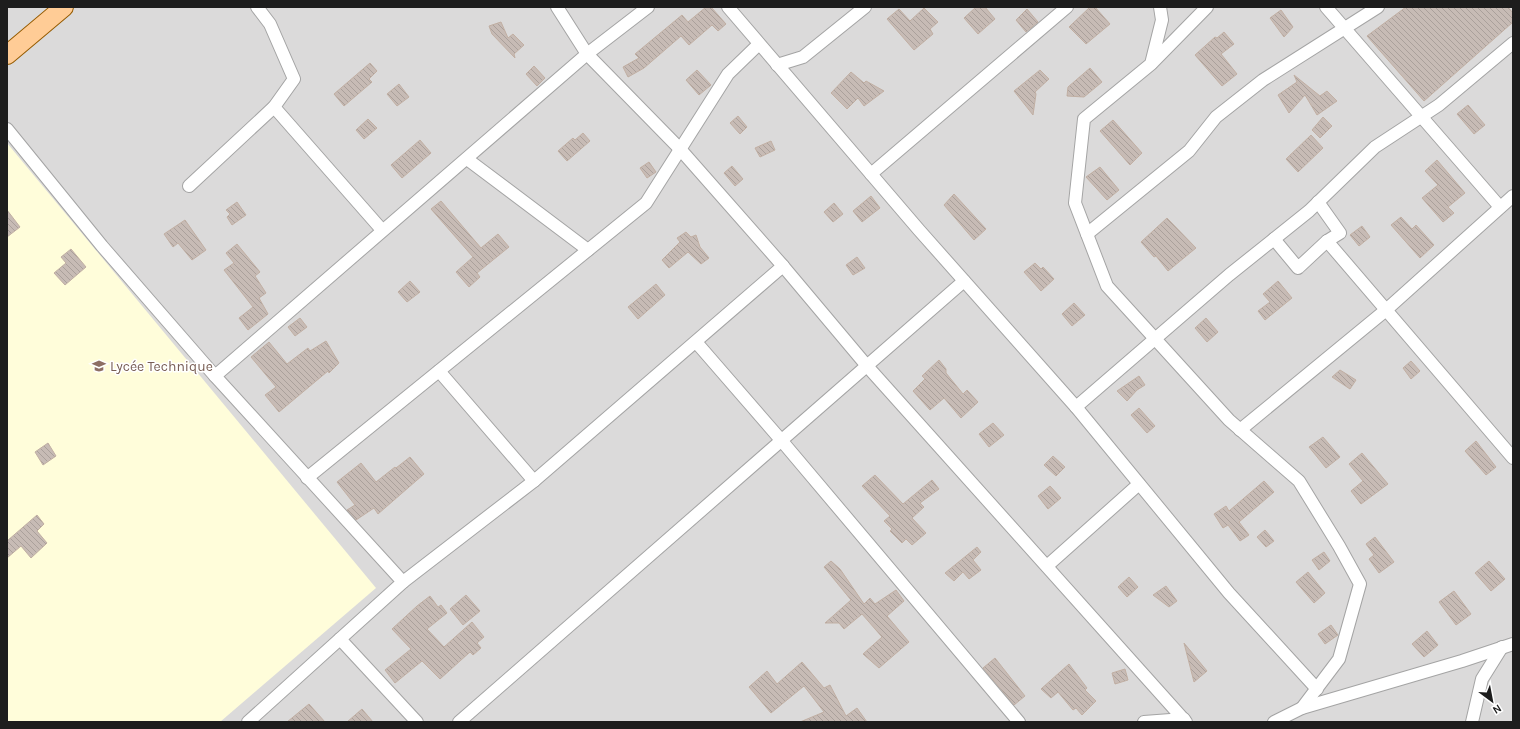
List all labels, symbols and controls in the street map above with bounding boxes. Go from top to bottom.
school or university icon: Lycée Technique [91,358,107,374]
place label: Lycée Technique [110,358,213,375]
north arrow [1472,681,1512,721]
text: N [1490,701,1504,717]

